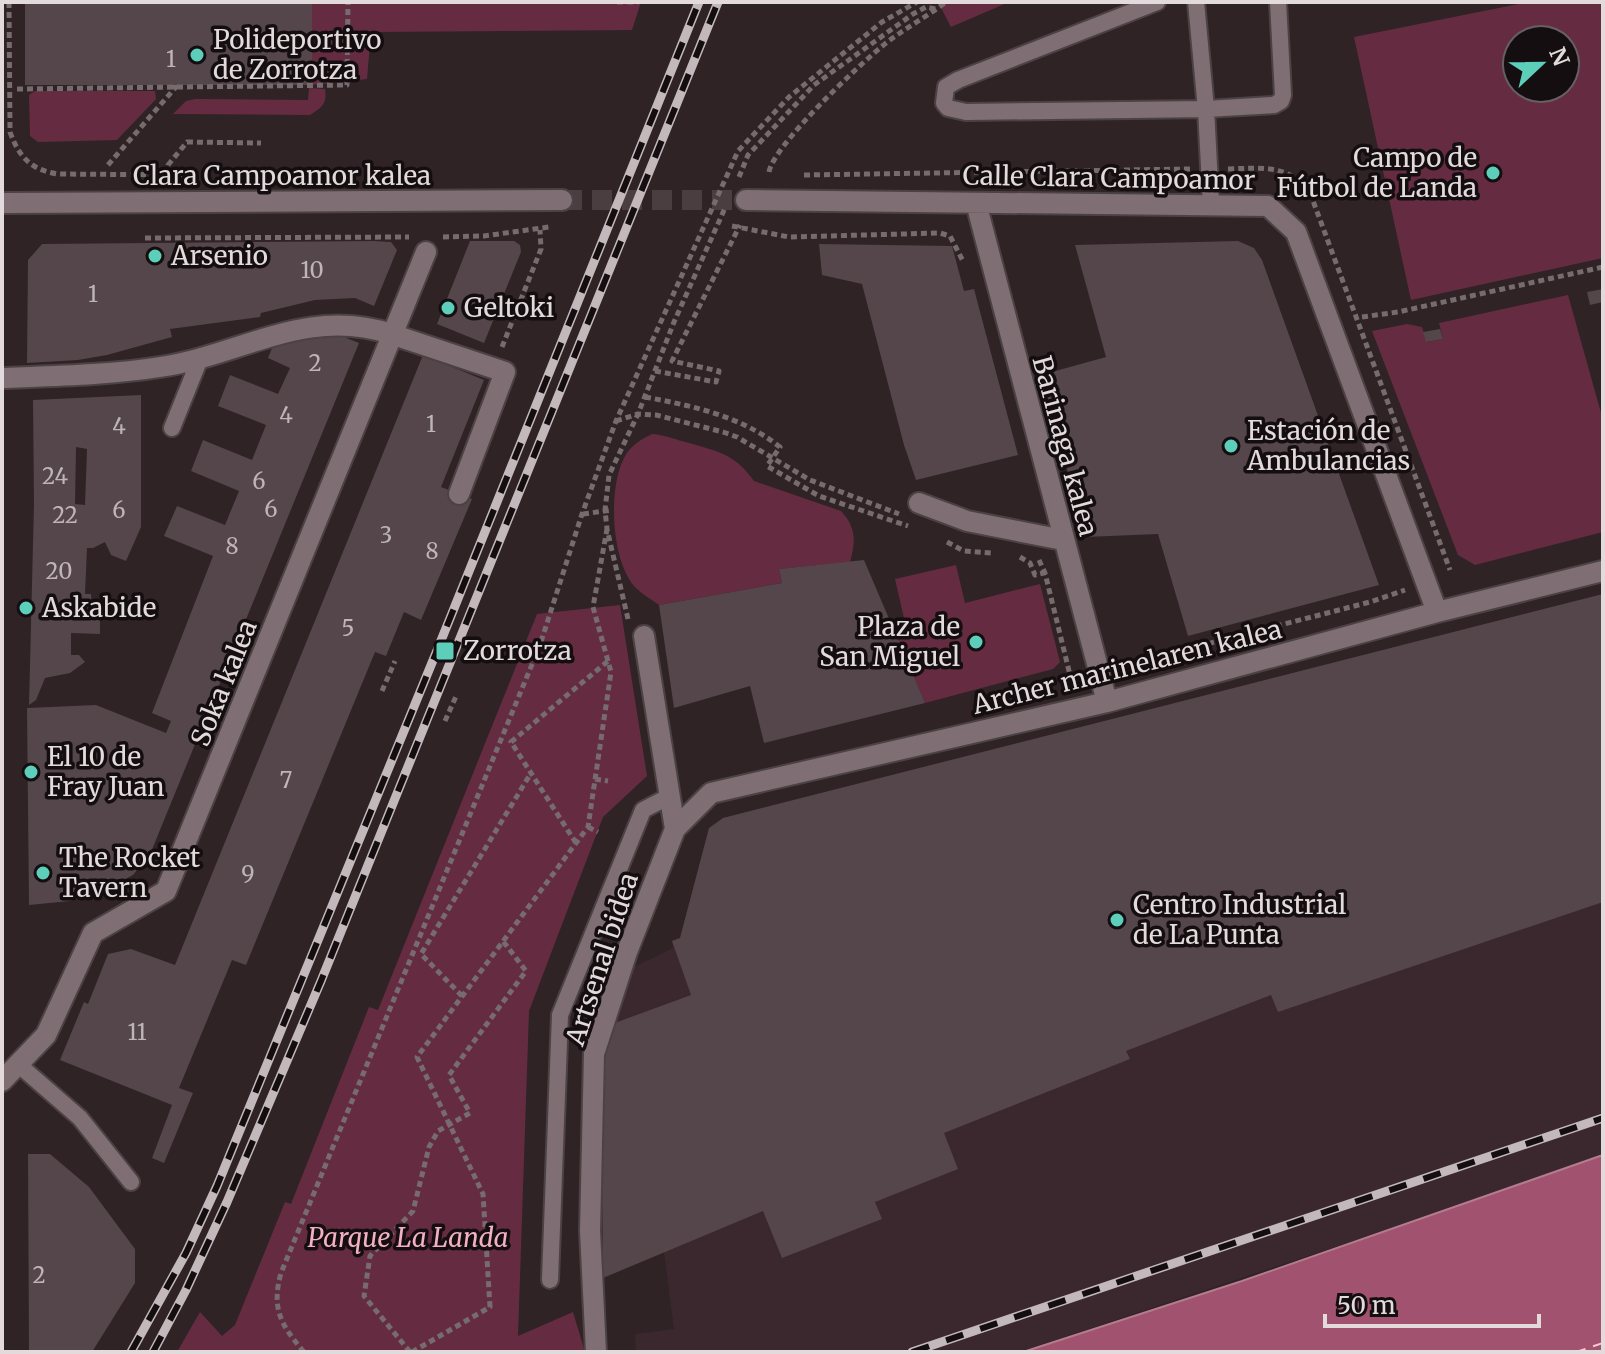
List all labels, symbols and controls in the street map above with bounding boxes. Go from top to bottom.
place label: Polideportivo de Zorrotza [213,23,381,86]
north arrow [1501,24,1581,104]
text: N [1543,43,1576,70]
house number: 1 [166,45,176,73]
marker: Polideportivo de Zorrotza [188,46,206,64]
place label: Campo de Fútbol de Landa [1277,141,1477,204]
street label: Calle Clara Campoamor [962,158,1256,197]
street label: Clara Campoamor kalea [133,159,431,192]
marker: Campo de Fútbol de Landa [1484,164,1502,182]
place label: Arsenio [170,239,268,272]
marker: Arsenio [146,247,164,265]
house number: 10 [300,256,324,284]
house number: 1 [88,280,98,308]
place label: Geltoki [464,291,554,324]
marker: Geltoki [439,299,457,317]
house number: 2 [308,349,322,377]
street label: Barinaga kalea [1026,352,1105,540]
house number: 4 [279,401,293,429]
house number: 1 [426,410,436,438]
house number: 4 [112,412,126,440]
place label: Estación de Ambulancias [1246,414,1410,477]
marker: Estación de Ambulancias [1222,437,1240,455]
house number: 24 [42,462,68,490]
house number: 6 [252,467,266,495]
house number: 6 [264,495,278,523]
house number: 6 [112,496,126,524]
house number: 22 [52,501,78,529]
house number: 3 [380,521,392,549]
house number: 8 [225,532,239,560]
house number: 8 [425,537,439,565]
house number: 20 [46,557,72,585]
place label: Askabide [41,591,156,624]
marker: Askabide [17,599,35,617]
place label: Plaza de San Miguel [819,610,960,673]
street label: Archer marinelaren kalea [968,612,1285,721]
house number: 5 [342,614,354,642]
street label: Soka kalea [183,615,264,751]
marker: Plaza de San Miguel [967,633,985,651]
place label: Zorrotza [463,634,572,667]
marker: Zorrotza [434,640,456,662]
place label: El 10 de Fray Juan [47,740,165,803]
marker: El 10 de Fray Juan [22,763,40,781]
house number: 7 [280,766,292,794]
place label: The Rocket Tavern [59,841,200,904]
house number: 9 [241,860,255,888]
marker: The Rocket Tavern [34,864,52,882]
street label: Artsenal bidea [558,868,645,1050]
place label: Centro Industrial de La Punta [1133,888,1346,951]
marker: Centro Industrial de La Punta [1108,911,1126,929]
house number: 11 [127,1018,147,1046]
park label: Parque La Landa [308,1221,508,1254]
house number: 2 [32,1261,46,1289]
scale bar [1325,1278,1539,1328]
text: 50 m [1337,1290,1396,1321]

